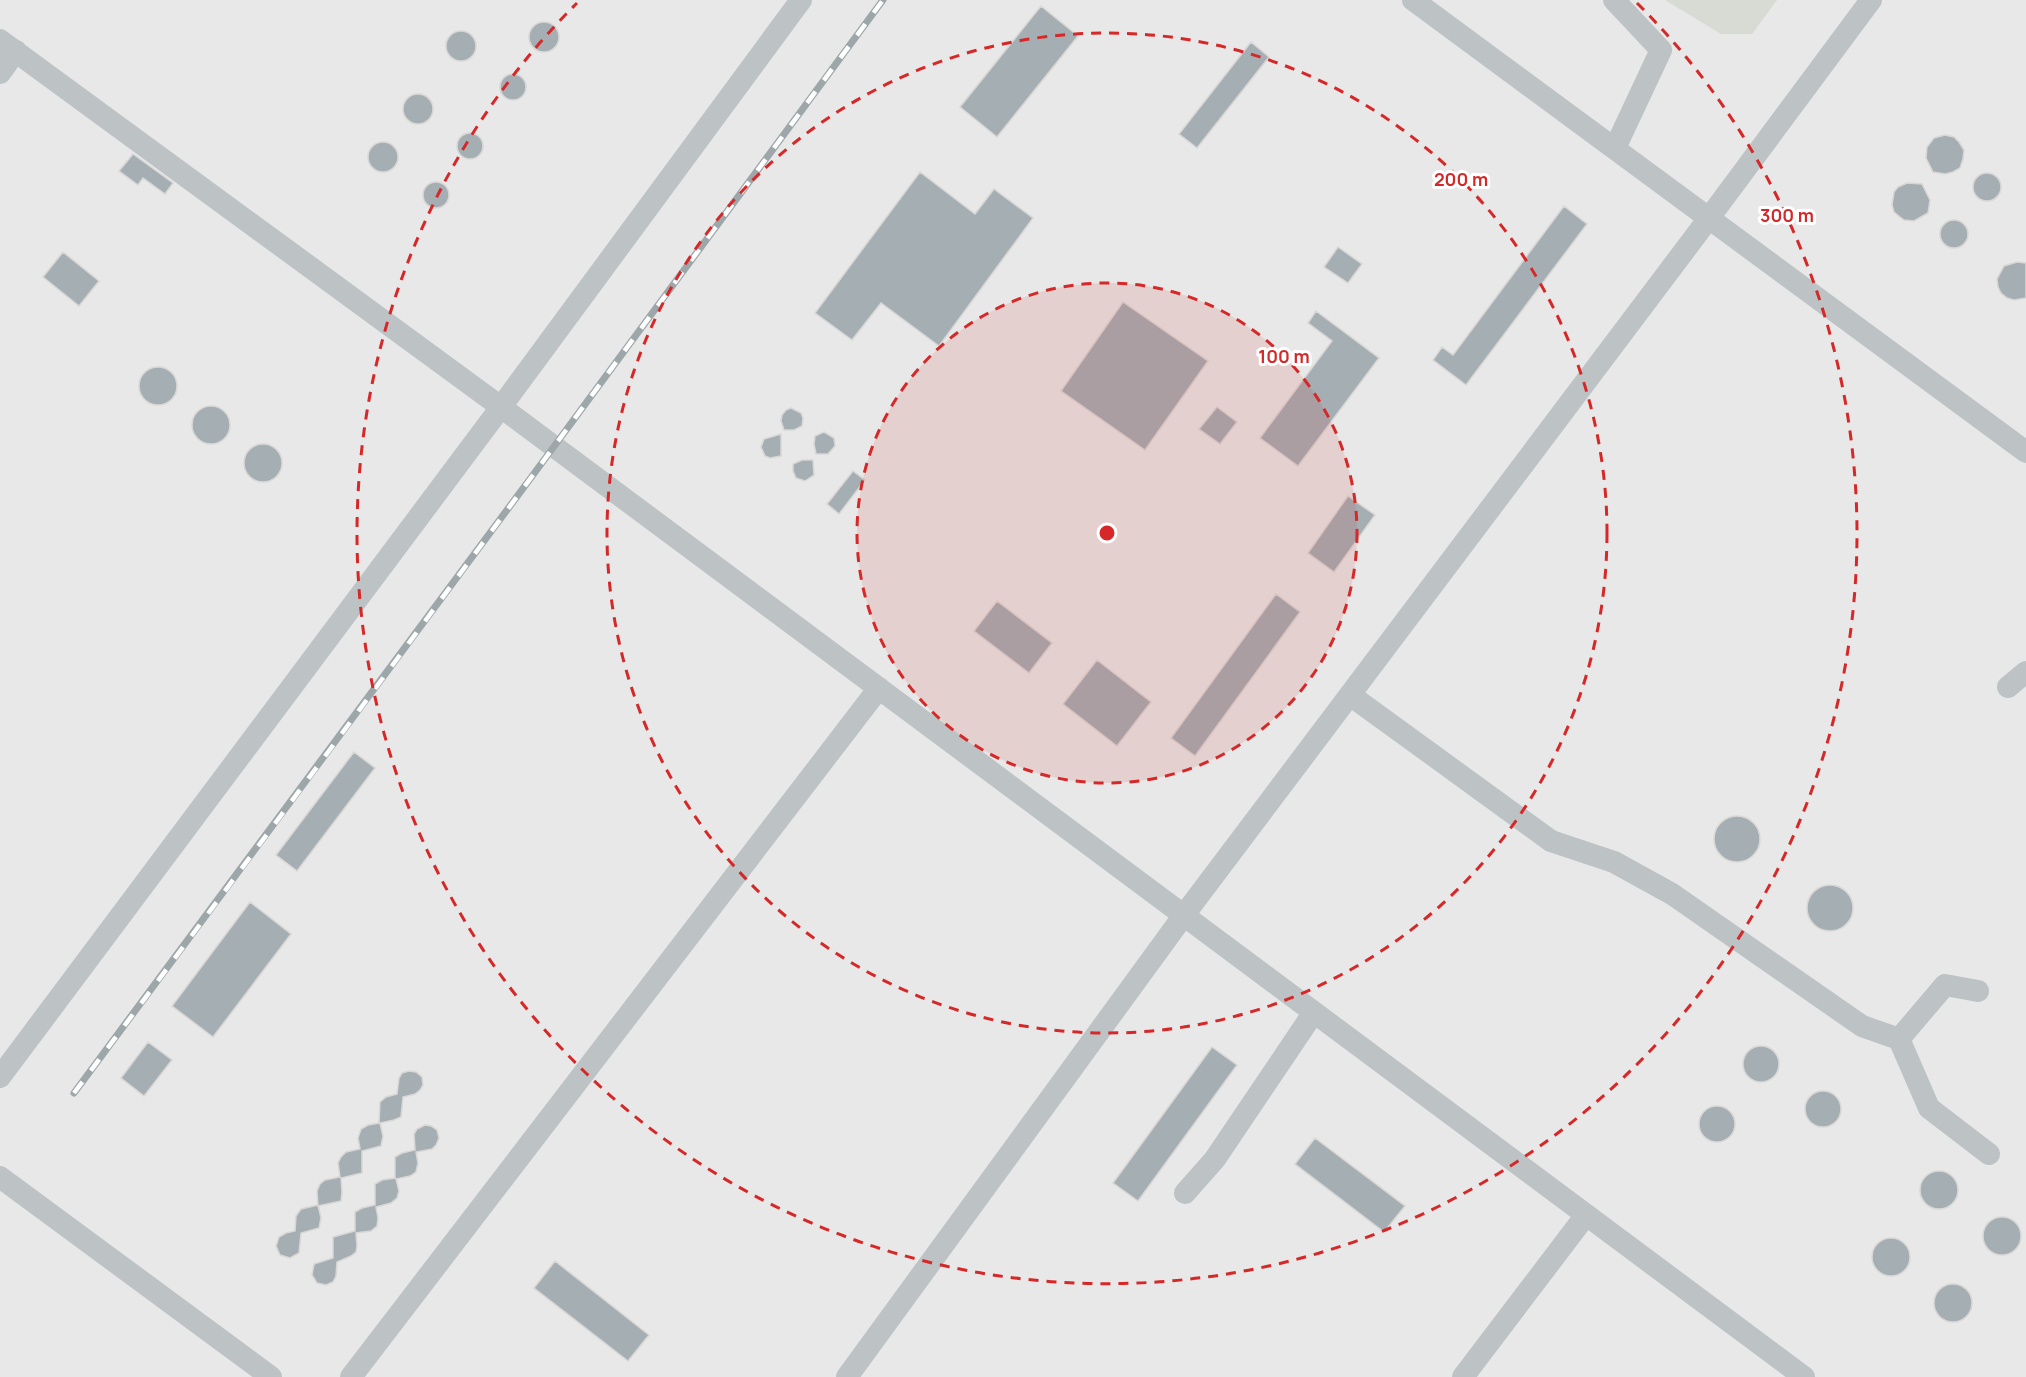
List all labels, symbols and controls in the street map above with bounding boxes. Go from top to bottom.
text: 200 m [1434,167,1488,191]
text: 300 m [1760,203,1814,227]
text: 100 m [1258,344,1310,368]
centre of rings [1097,523,1117,543]

